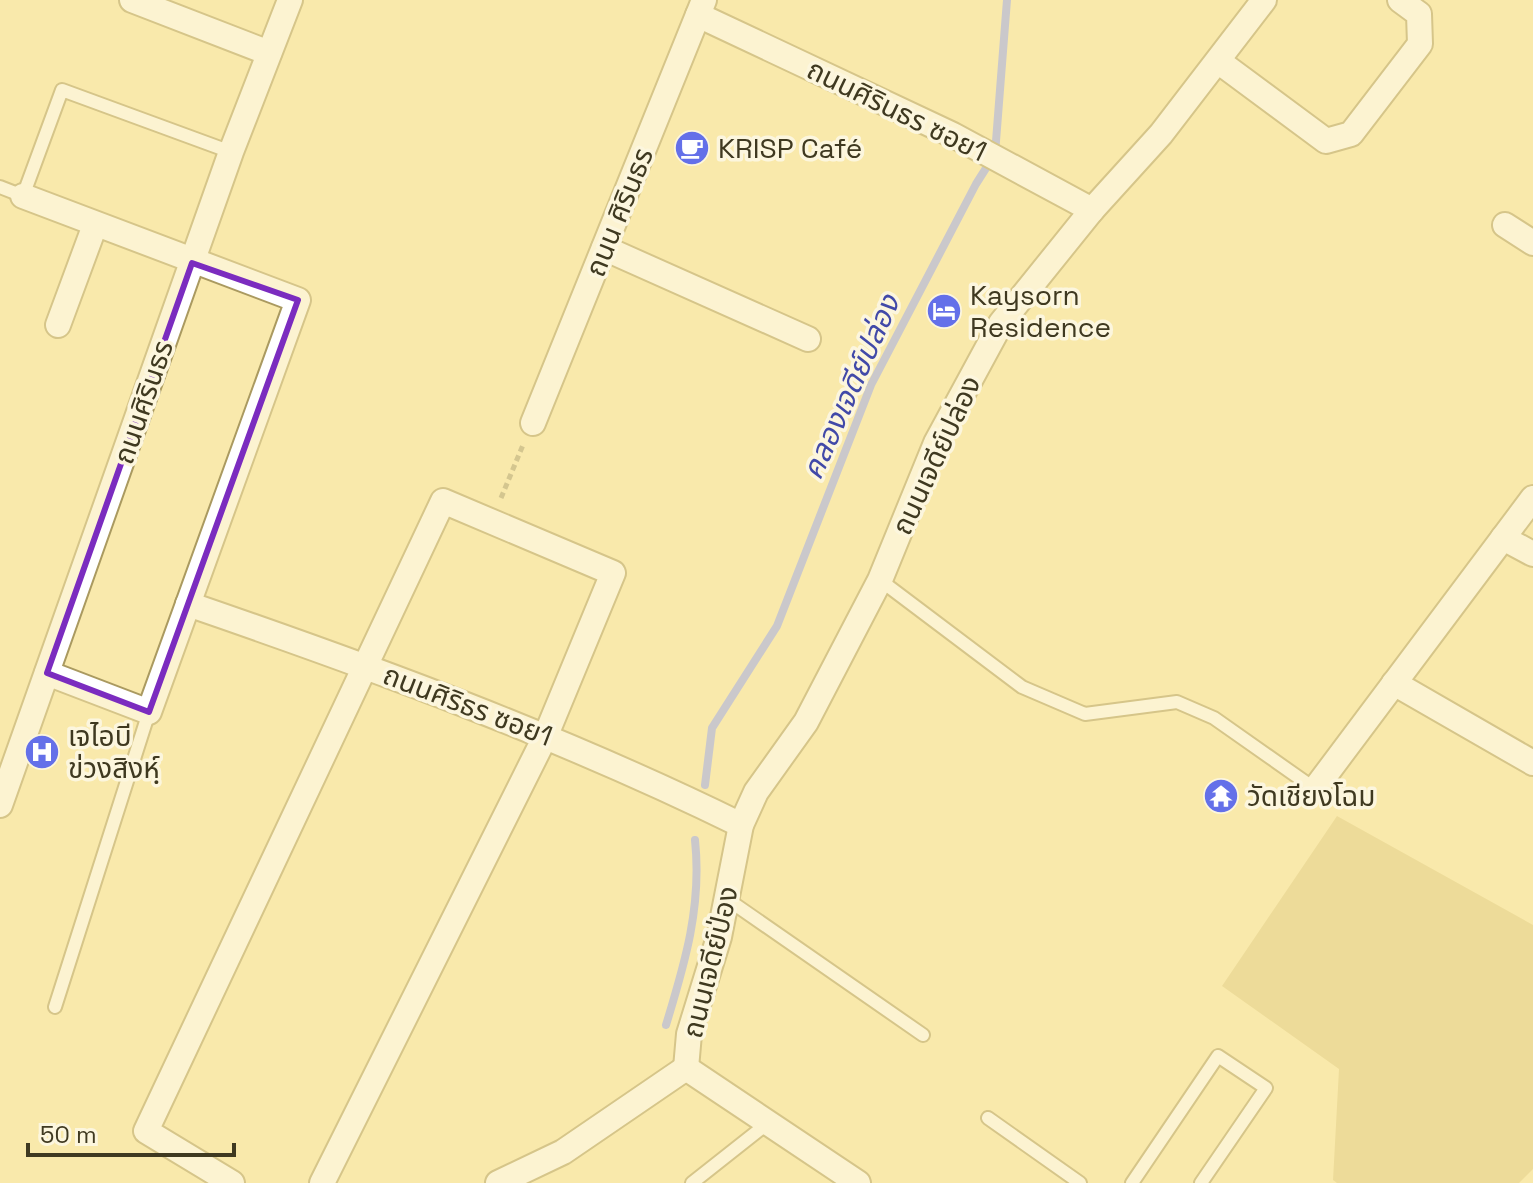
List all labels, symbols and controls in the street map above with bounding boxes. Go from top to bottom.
street label: ถนนศิรินธร ซอย1 [801,51,993,169]
cafe icon: KRISP Café [673,129,711,167]
place label: KRISP Café [718,130,862,166]
street label: ถนน ศิรินธร [577,142,661,282]
place label: Kaysorn Residence [970,277,1111,345]
water label: คลองเจดีย์ปล่อง [793,287,909,485]
hotel icon: Kaysorn Residence [925,292,963,330]
street label: ถนนศิรินธร [105,335,181,469]
street label: ถนนเจดีย์ปล่อง [883,370,989,540]
street label: ถนนศิริธร ซอย1 [378,656,558,754]
place label: เจไอบี ข่วงสิงหฺ์ [68,718,160,786]
hospital icon: เจไอบี ข่วงสิงหฺ์ [23,733,61,771]
temple icon: วัดเชียงโฉม [1202,777,1240,815]
place label: วัดเชียงโฉม [1247,778,1375,814]
street label: ถนนเจดีย์ป่อง [674,882,746,1042]
scale bar [28,1107,234,1157]
text: 50 m [40,1119,97,1150]

